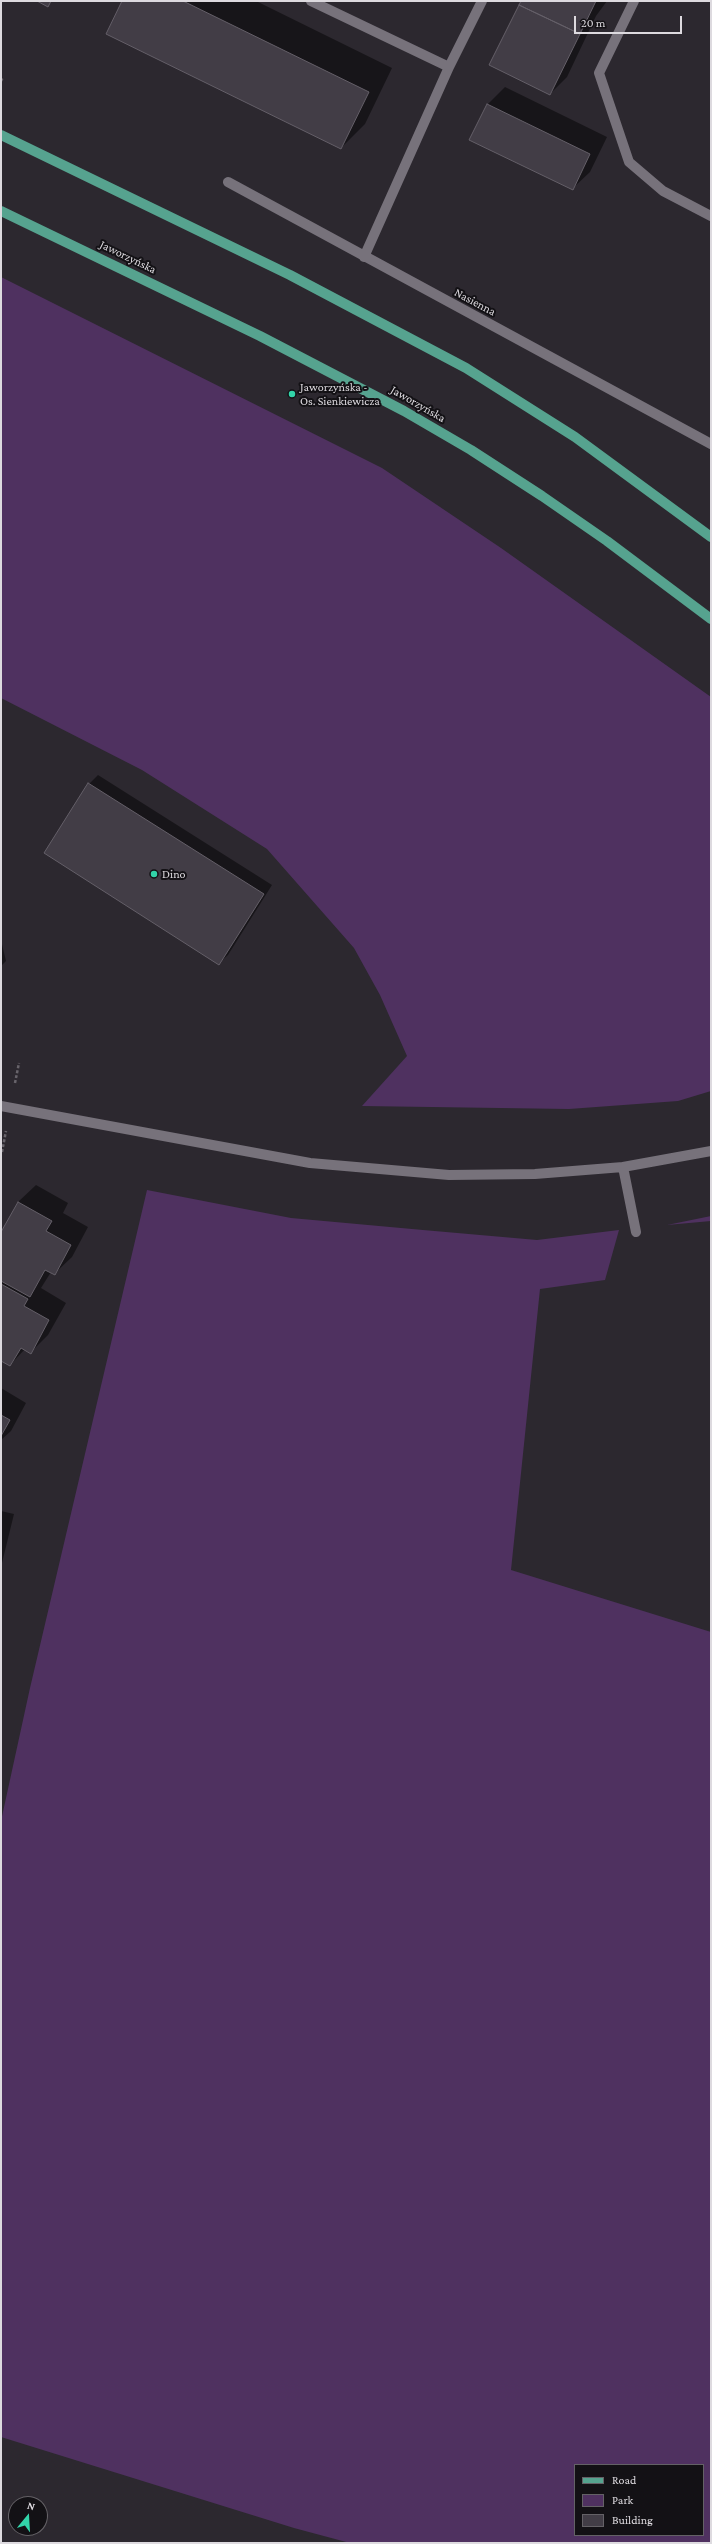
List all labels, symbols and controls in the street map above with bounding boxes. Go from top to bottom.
scale bar [576,8,684,34]
text: 20 m [581,16,605,30]
street label: Jaworzyńska [97,237,159,277]
street label: Nasienna [452,285,498,319]
place label: Jaworzyńska - Os. Sienkiewicza [300,380,380,408]
street label: Jaworzyńska [388,383,448,425]
marker: Jaworzyńska - Os. Sienkiewicza [287,389,297,399]
place label: Dino [162,867,186,881]
marker: Dino [149,869,159,879]
legend [574,2464,704,2536]
text: Road [612,2473,636,2487]
text: Park [612,2493,633,2507]
north arrow [8,2496,48,2536]
text: N [26,2499,37,2512]
text: Building [612,2513,653,2527]

